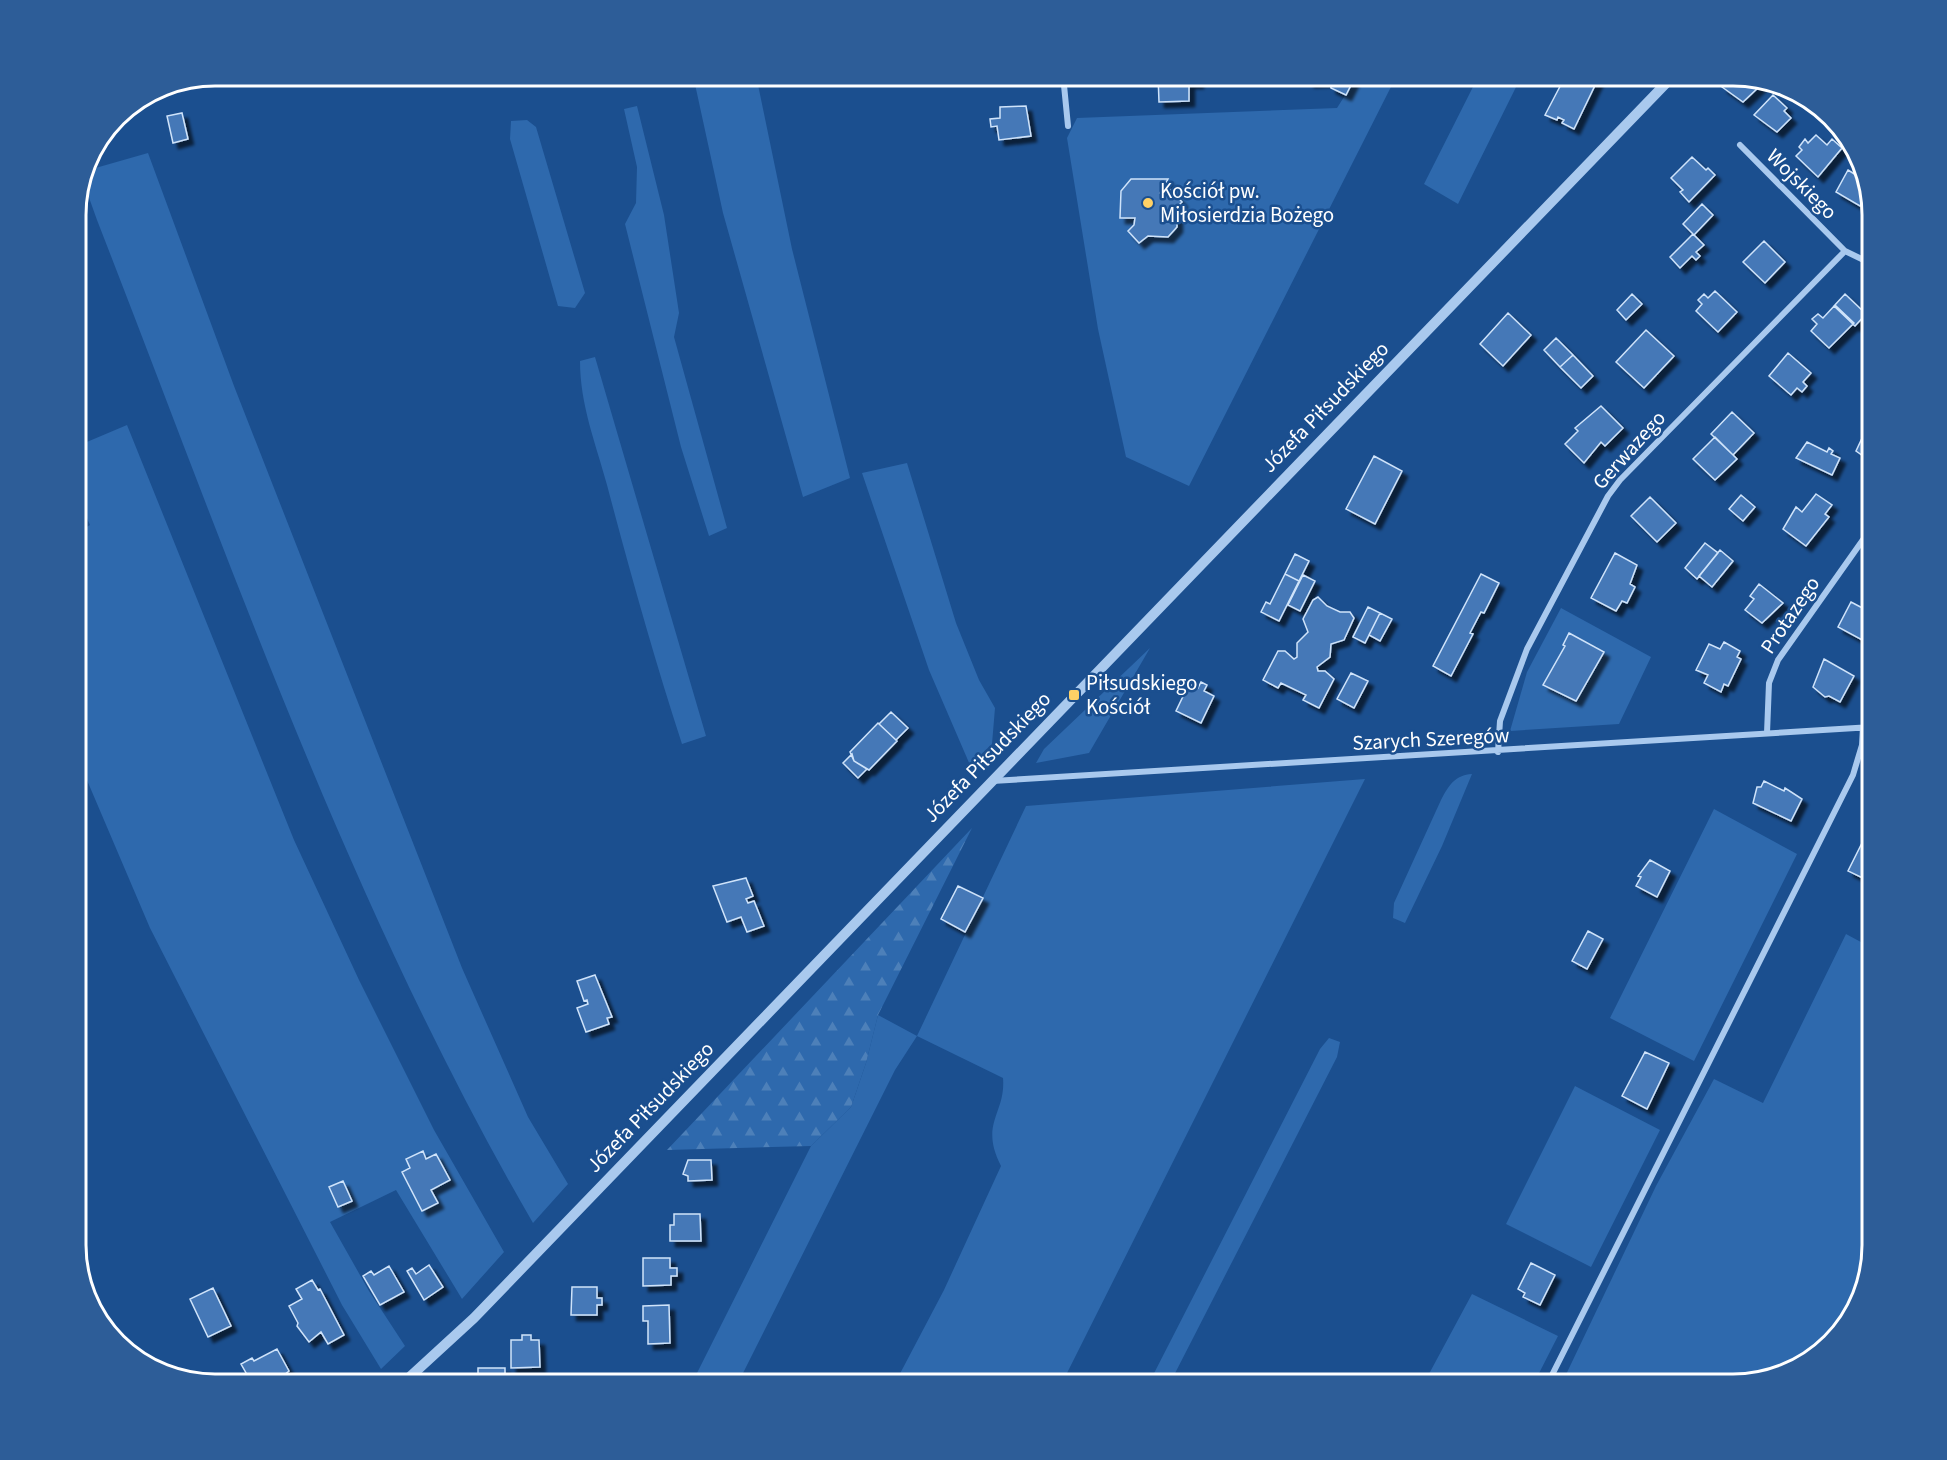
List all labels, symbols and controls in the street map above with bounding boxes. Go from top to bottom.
street label: Wojskiego [1760,142,1844,226]
place label: Kościół pw. Miłosierdzia Bożego [1160,176,1334,230]
marker: Kościół pw. Miłosierdzia Bożego [1141,196,1155,210]
street label: Józefa Piłsudskiego [1254,335,1396,479]
street label: Gerwazego [1585,404,1673,496]
street label: Protazego [1753,570,1827,660]
place label: Piłsudskiego Kościół [1086,668,1197,722]
street label: Józefa Piłsudskiego [916,685,1058,829]
marker: Piłsudskiego Kościół [1067,688,1081,702]
street label: Szarych Szeregów [1352,720,1510,758]
street label: Józefa Piłsudskiego [579,1035,721,1179]

